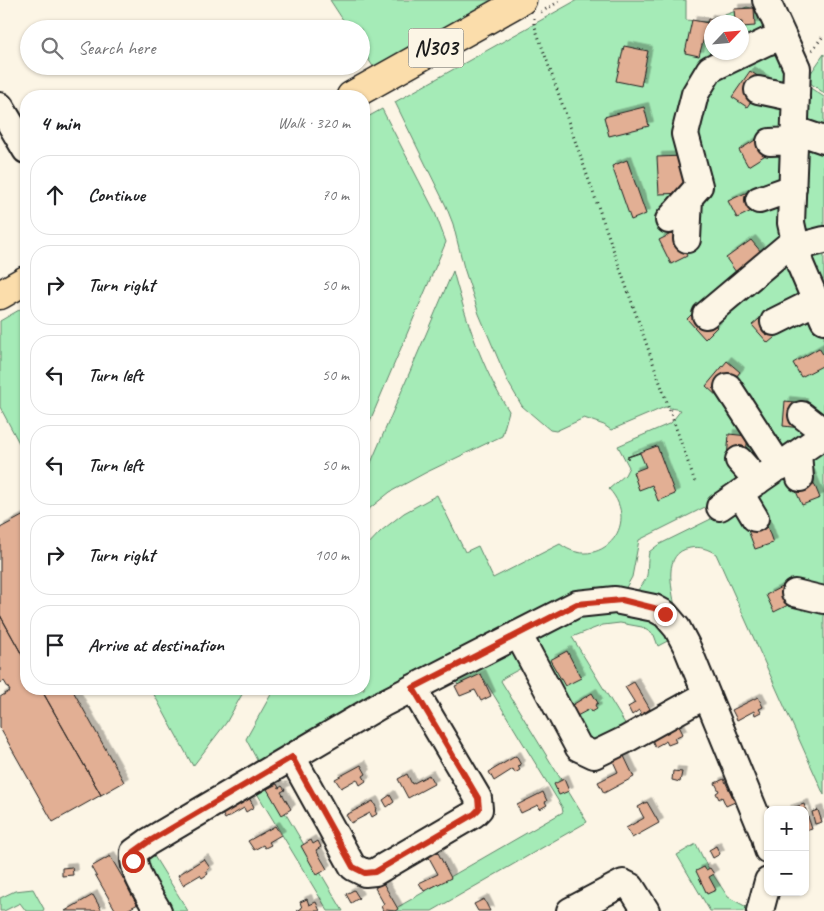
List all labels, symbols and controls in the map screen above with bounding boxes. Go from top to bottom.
north arrow [704,15,749,60]
search box [20,20,370,75]
road number: N303 [408,28,464,68]
icon: search [38,34,66,62]
text: Search here [78,36,155,60]
text: 4 min [40,110,80,136]
text: Walk · 320 m [278,113,350,133]
icon: ahead [41,181,69,209]
text: Continue [88,183,145,207]
text: 70 m [322,185,349,205]
icon: right [41,271,69,299]
text: Turn right [88,273,155,297]
text: 50 m [322,275,349,295]
icon: left [41,361,69,389]
text: Turn left [88,363,143,387]
text: 50 m [322,365,349,385]
icon: left [41,451,69,479]
text: Turn left [88,453,143,477]
text: 50 m [322,455,349,475]
icon: right [41,541,69,569]
text: Turn right [88,543,155,567]
text: 100 m [315,545,349,565]
route end [654,603,677,626]
icon: arrive [41,631,69,659]
text: Arrive at destination [88,633,224,657]
map controls [764,806,809,896]
button: + [764,806,809,851]
route start [122,850,145,873]
button: − [764,851,809,896]

